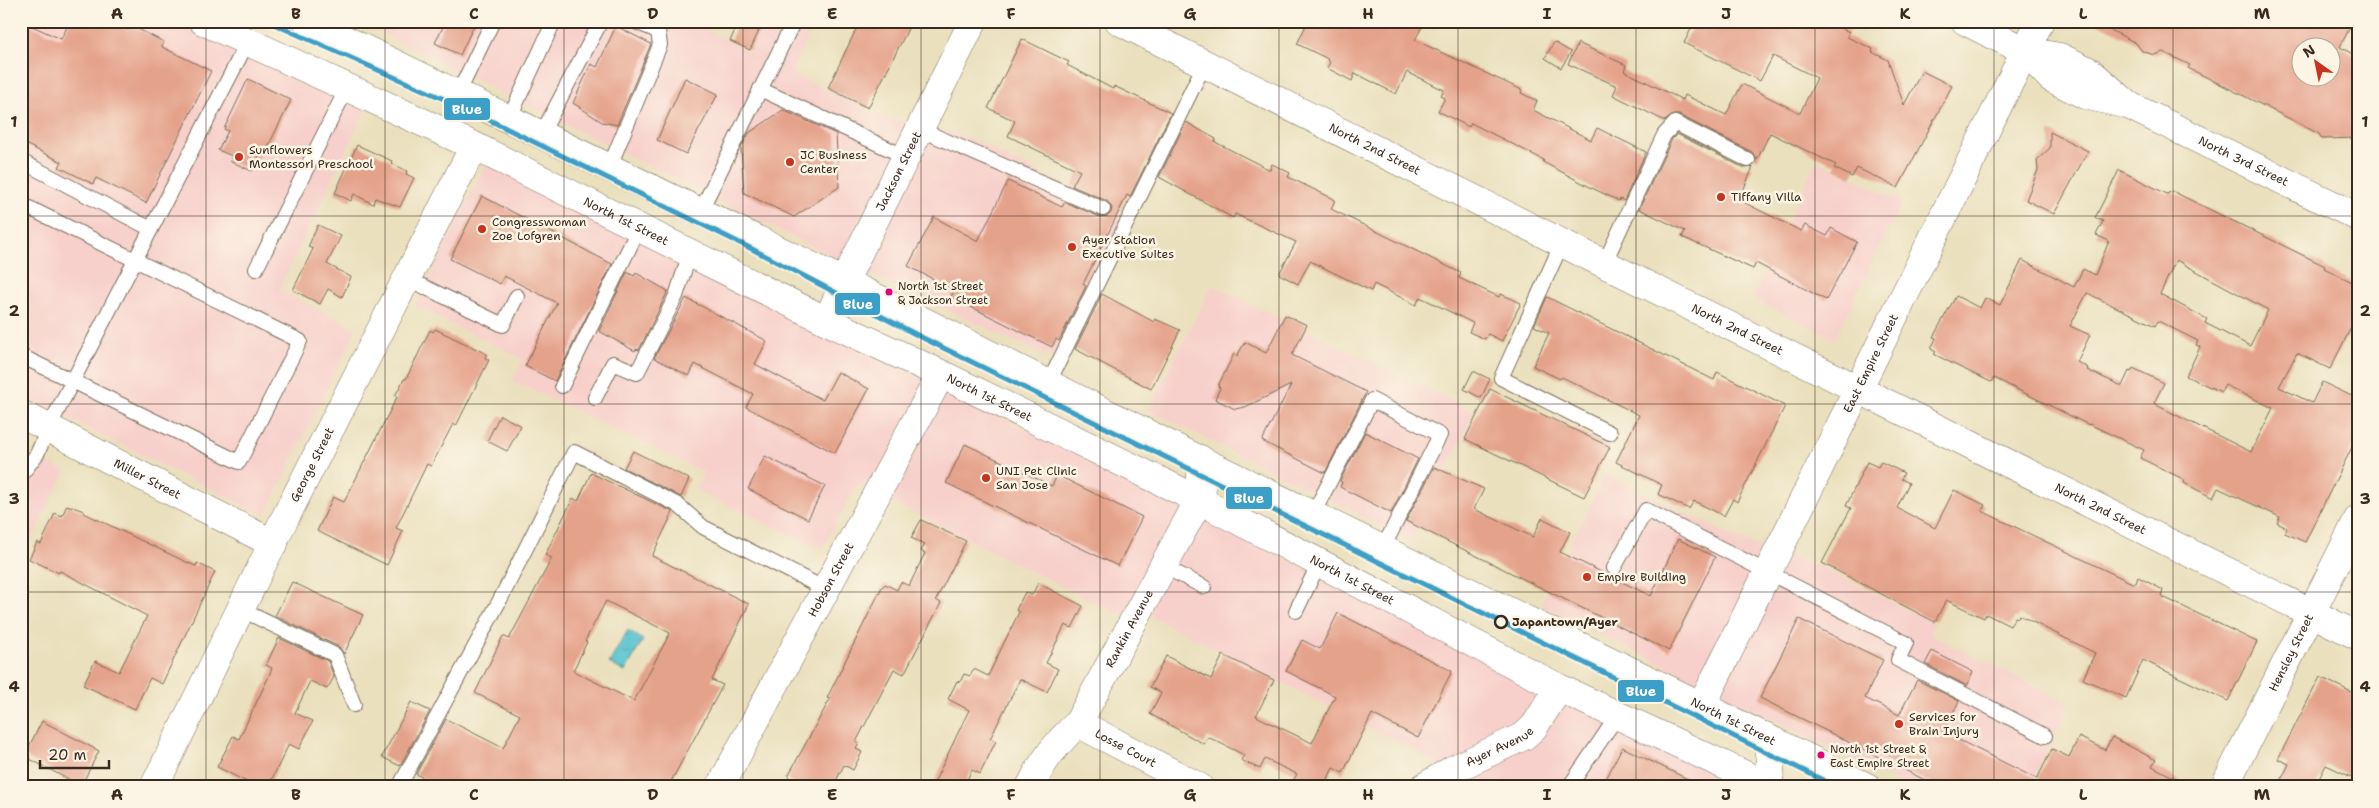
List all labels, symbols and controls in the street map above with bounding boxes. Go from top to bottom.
text: A [111,3,123,24]
text: B [291,3,301,24]
text: C [469,3,479,24]
text: D [647,3,659,24]
text: E [827,3,837,24]
text: F [1006,3,1016,24]
text: G [1184,3,1197,24]
text: H [1362,3,1374,24]
text: I [1543,3,1552,24]
text: J [1721,3,1731,24]
text: K [1900,3,1911,24]
text: L [2079,3,2088,24]
text: M [2254,3,2271,24]
north arrow [2292,38,2342,88]
text: N [2299,41,2318,62]
line badge: Blue [443,97,491,121]
text: Blue [452,100,482,118]
text: 1 [10,111,18,132]
text: 1 [2361,111,2369,132]
street label: North 2nd Street [1326,119,1423,179]
street label: Jackson Street [872,129,925,214]
street label: North 3rd Street [2196,132,2291,190]
place label: Sunflowers Montessori Preschool [249,142,374,172]
place label: JC Business Center [800,147,867,177]
marker: Sunflowers Montessori Preschool [233,151,245,163]
marker: JC Business Center [784,156,796,168]
place label: Tiffany Villa [1731,189,1802,205]
marker: Tiffany Villa [1715,191,1727,203]
street label: North 1st Street [581,193,671,249]
place label: Congresswoman Zoe Lofgren [492,214,586,244]
marker: Congresswoman Zoe Lofgren [476,223,488,235]
place label: Ayer Station Executive Suites [1082,232,1174,262]
marker: Ayer Station Executive Suites [1066,241,1078,253]
place label: North 1st Street & Jackson Street [898,279,988,308]
marker: North 1st Street & Jackson Street [884,287,894,297]
line badge: Blue [834,292,881,316]
text: Blue [843,295,873,313]
text: 2 [8,300,20,321]
street label: North 2nd Street [1689,300,1786,359]
text: 2 [2359,300,2371,321]
street label: East Empire Street [1840,311,1902,416]
street label: North 1st Street [944,370,1035,425]
street label: George Street [287,425,338,505]
street label: Miller Street [111,455,184,503]
place label: UNI Pet Clinic San Jose [996,463,1077,493]
marker: UNI Pet Clinic San Jose [980,472,992,484]
street label: North 2nd Street [2052,479,2149,538]
line badge: Blue [1225,486,1273,510]
text: 3 [8,488,20,509]
text: 3 [2359,488,2371,509]
text: Blue [1234,489,1264,507]
street label: Hobson Street [804,540,857,620]
street label: North 1st Street [1307,551,1397,609]
place label: Empire Building [1597,569,1686,585]
marker: Empire Building [1581,571,1593,583]
street label: Rankin Avenue [1102,587,1157,670]
street label: Hensley Street [2265,611,2317,694]
place label: Japantown/Ayer [1512,614,1618,630]
marker: Japantown/Ayer [1494,615,1508,629]
text: 4 [8,676,20,697]
text: 4 [2359,676,2371,697]
line badge: Blue [1617,679,1665,703]
text: Blue [1626,682,1656,700]
street label: North 1st Street [1688,694,1779,749]
place label: Services for Brain Injury [1909,709,1979,739]
marker: Services for Brain Injury [1893,718,1905,730]
street label: Ayer Avenue [1463,723,1537,770]
street label: Losse Court [1092,725,1159,771]
scale bar [40,738,109,770]
place label: North 1st Street & East Empire Street [1830,742,1929,771]
text: 20 m [48,745,87,765]
marker: North 1st Street & East Empire Street [1816,750,1826,760]
text: A [111,784,123,805]
text: B [291,784,301,805]
text: C [469,784,479,805]
text: D [647,784,659,805]
text: E [827,784,837,805]
text: F [1006,784,1016,805]
text: G [1184,784,1197,805]
text: H [1362,784,1374,805]
text: I [1543,784,1552,805]
text: J [1721,784,1731,805]
text: K [1900,784,1911,805]
text: L [2079,784,2088,805]
text: M [2254,784,2271,805]

